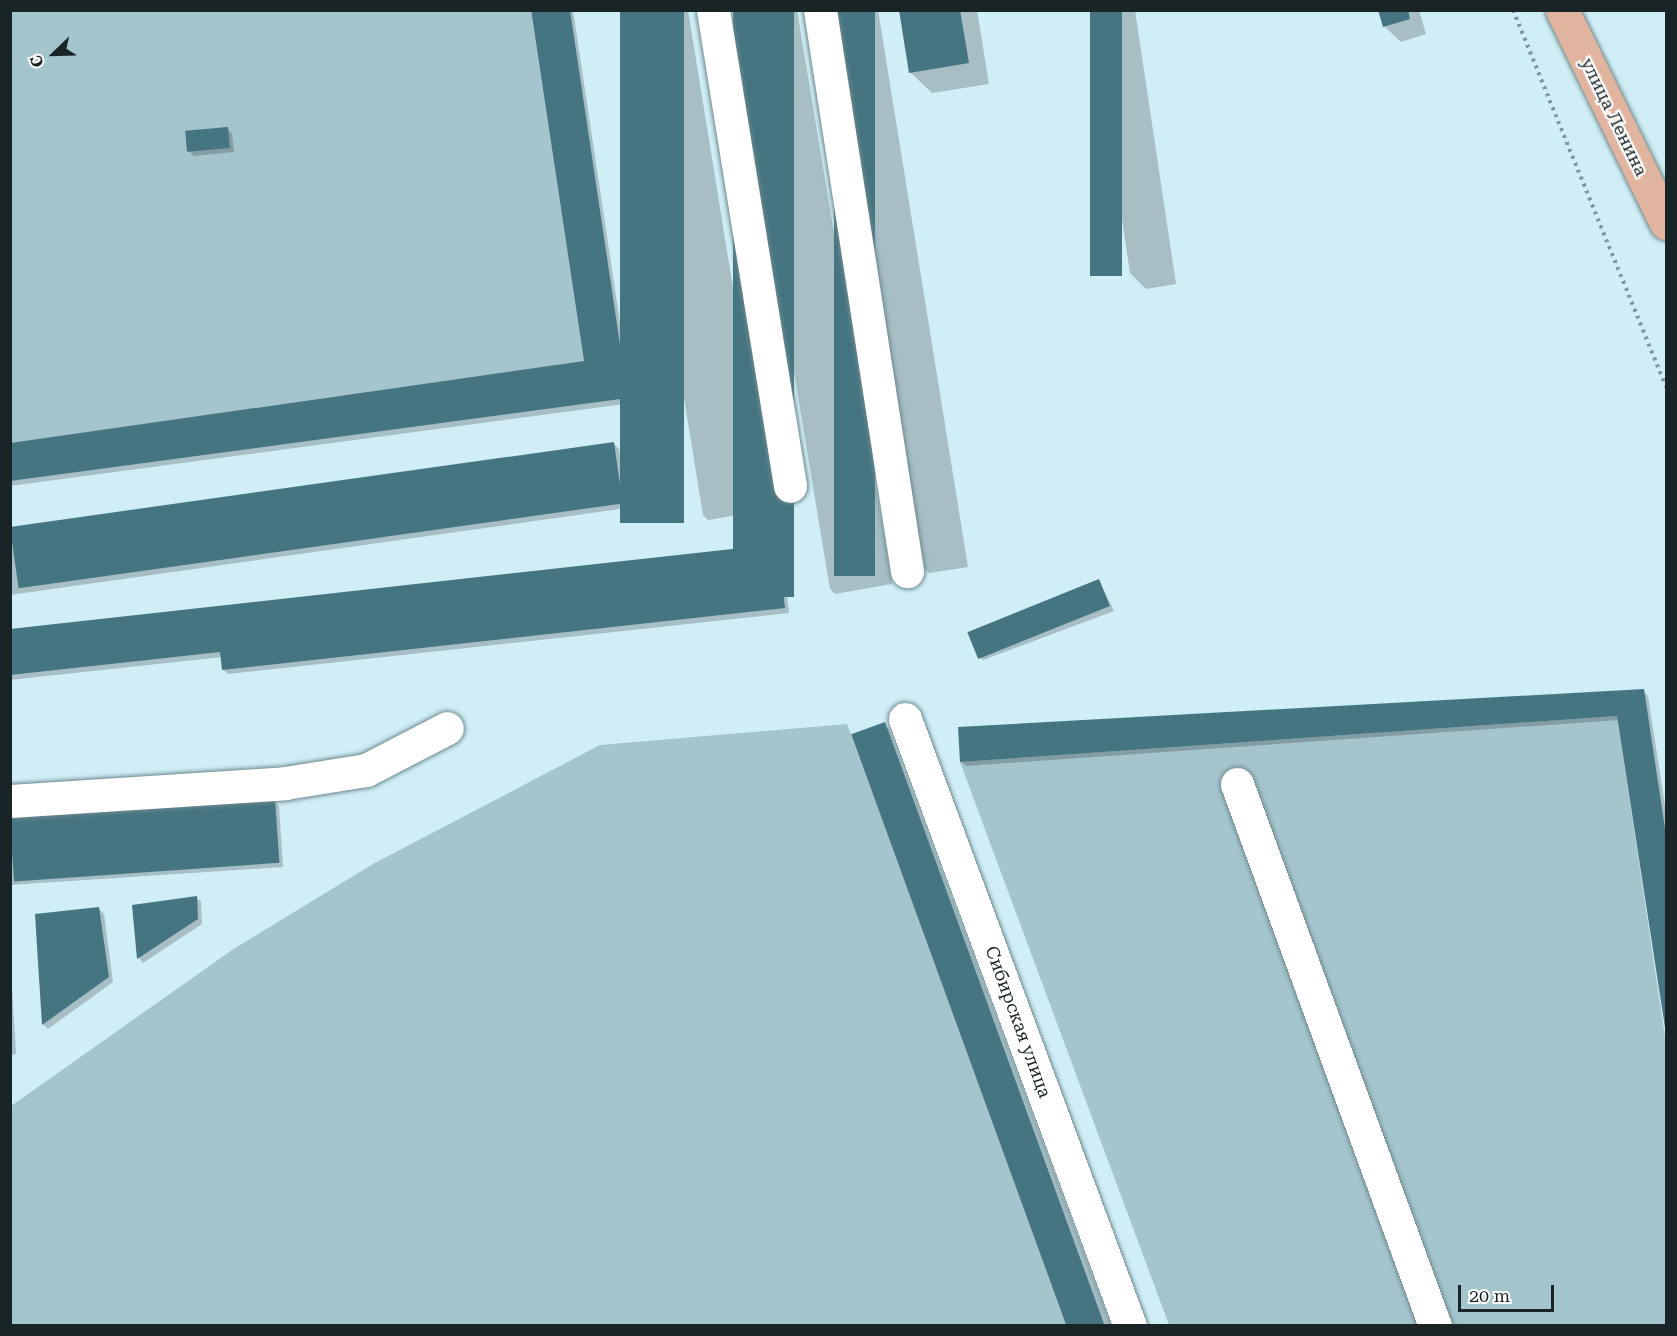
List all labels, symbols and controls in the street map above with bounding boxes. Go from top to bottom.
north arrow [24,24,84,84]
text: С [26,52,48,70]
street label: улица Ленина [1576,54,1652,180]
street label: Сибирская улица [980,943,1056,1101]
scale bar [1461,1273,1557,1311]
text: 20 m [1469,1285,1510,1306]

